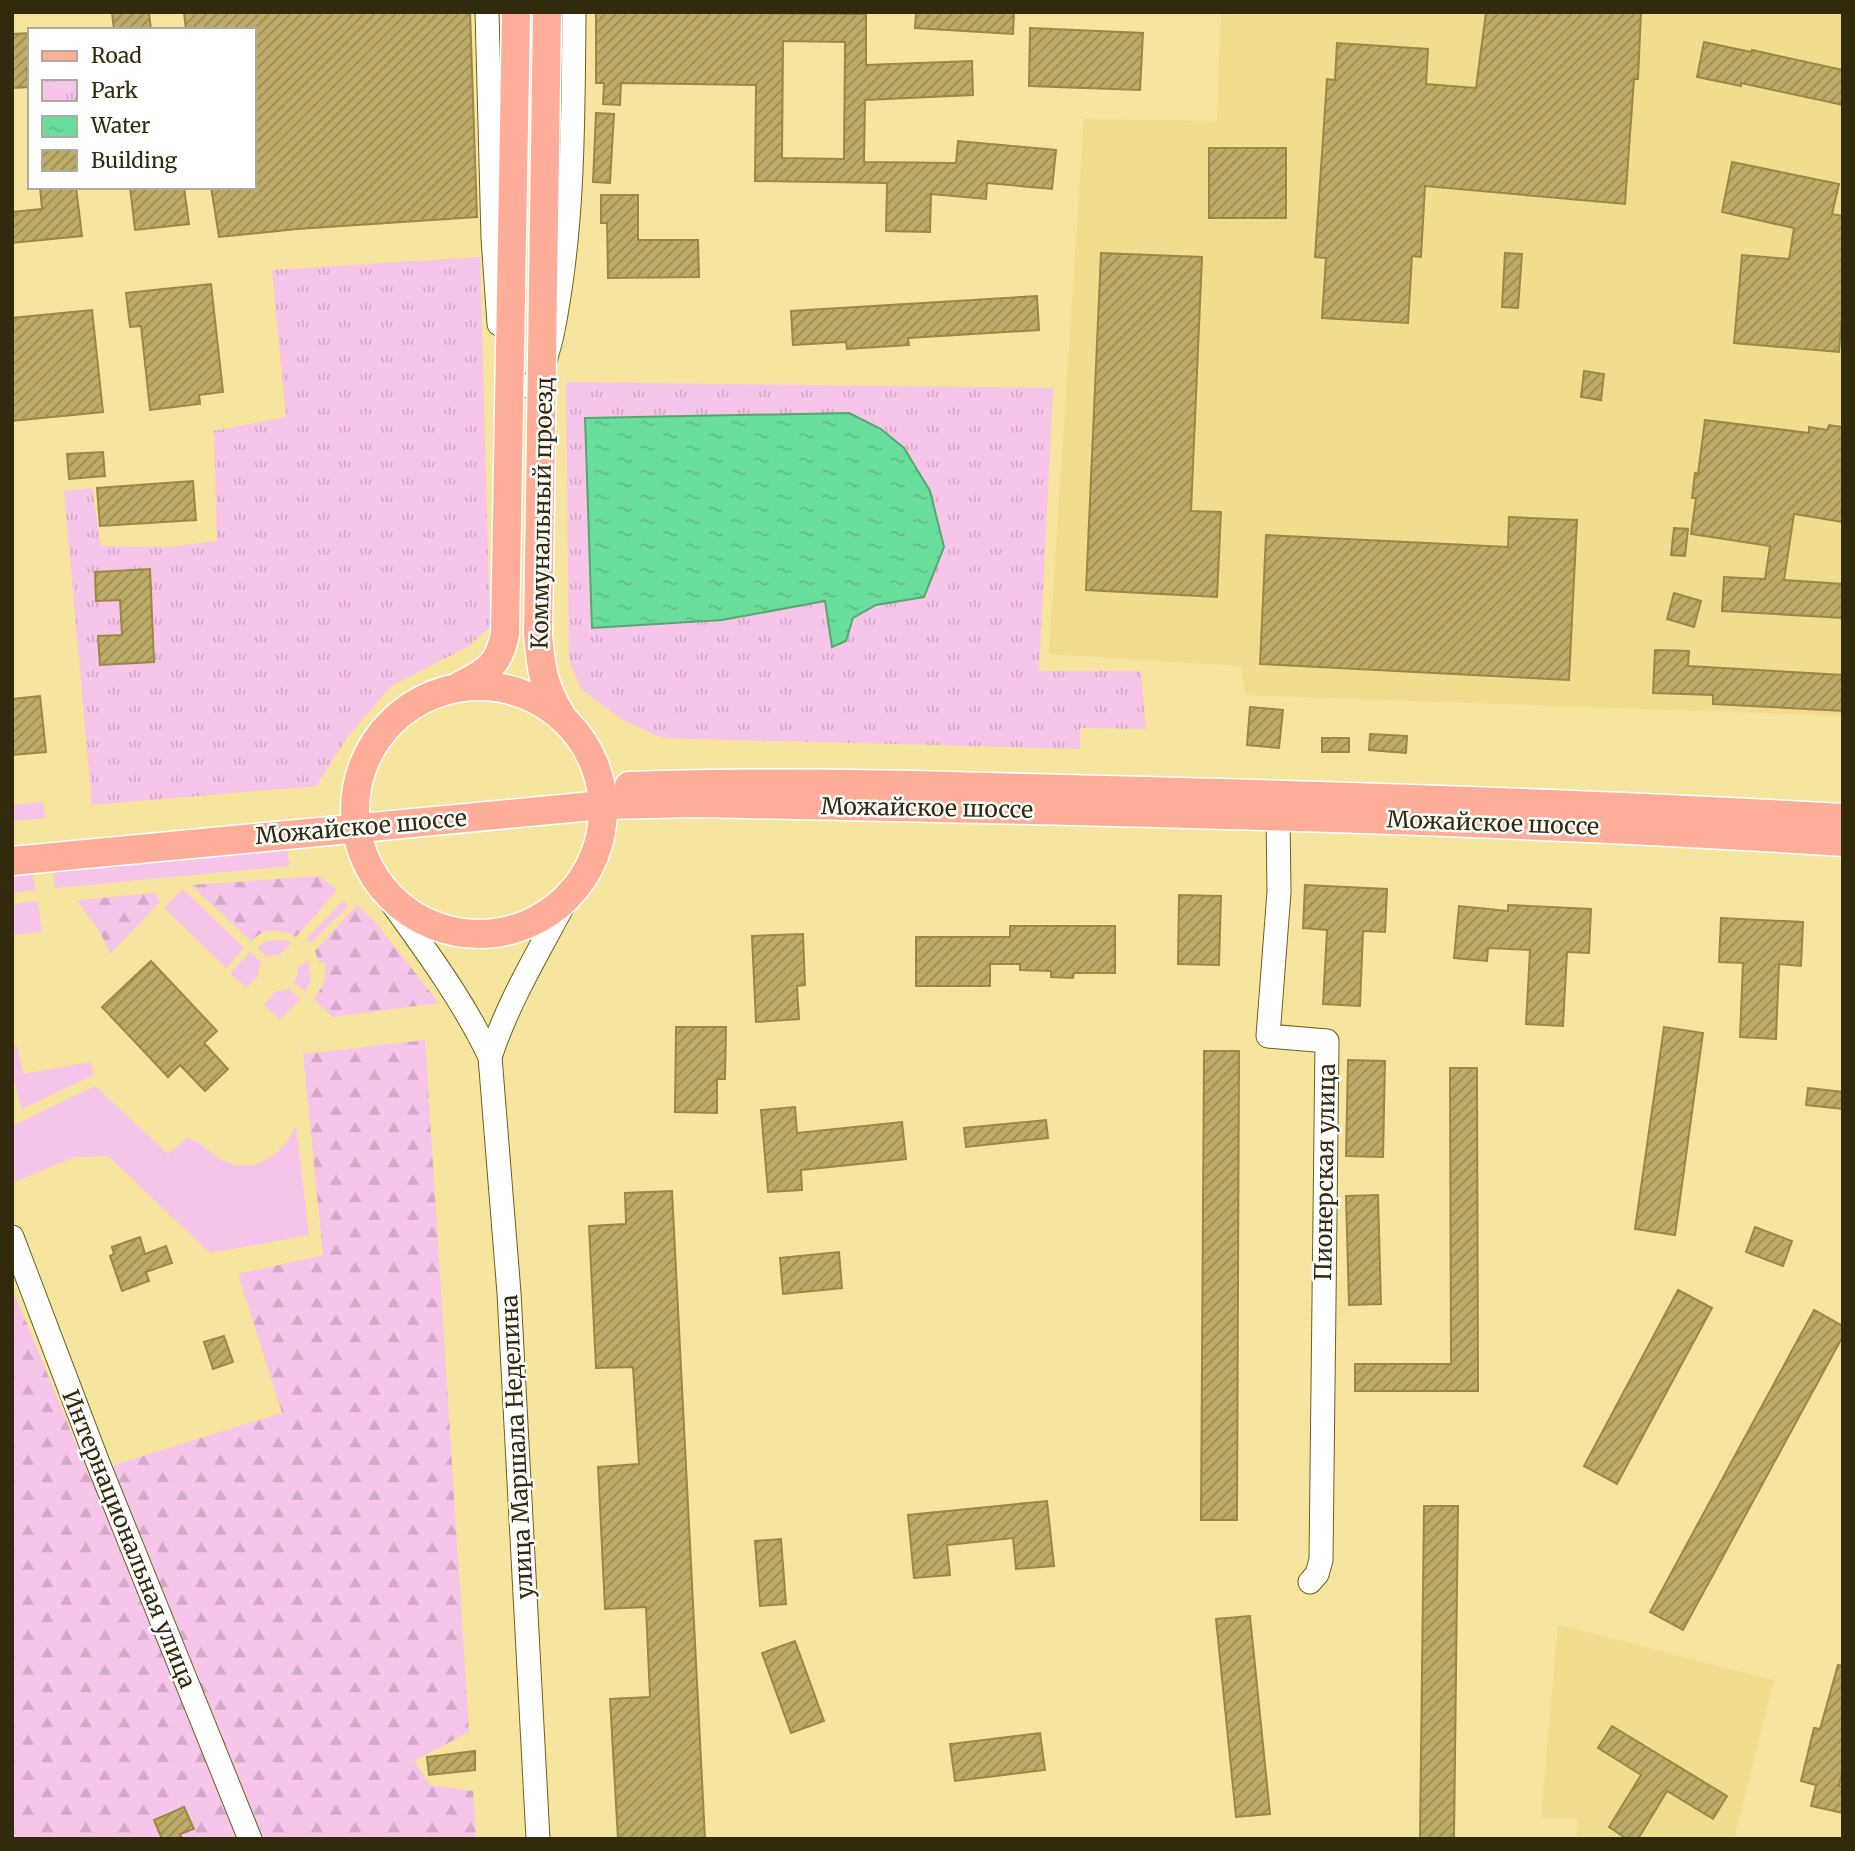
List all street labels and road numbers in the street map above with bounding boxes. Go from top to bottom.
street label: Коммунальный проезд [525,376,558,650]
street label: Можайское шоссе [821,791,1033,824]
street label: Можайское шоссе [254,803,468,850]
street label: Можайское шоссе [1386,804,1600,841]
street label: Пионерская улица [1308,1063,1341,1281]
street label: улица Маршала Неделина [494,1294,539,1600]
street label: Интернациональная улица [56,1385,203,1692]

